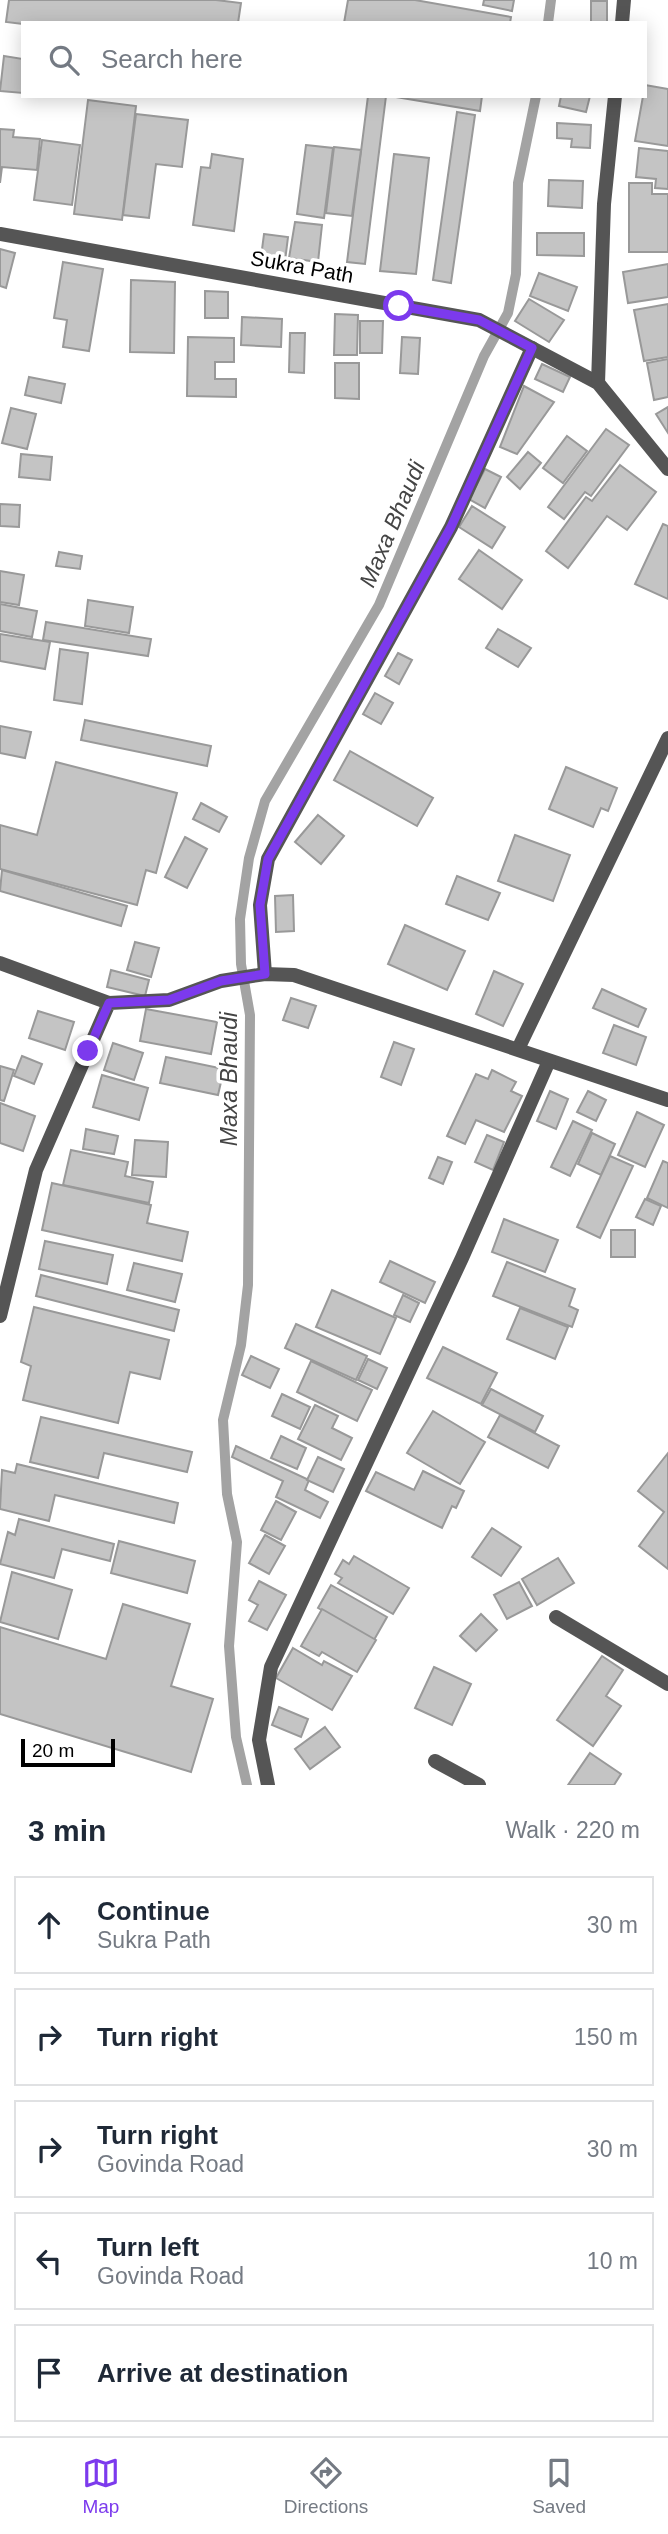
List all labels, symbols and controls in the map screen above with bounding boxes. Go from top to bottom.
search box [21,21,647,98]
icon: search [45,41,83,79]
text: Search here [101,44,243,74]
street label: Sukra Path [249,246,355,287]
route start [383,290,414,321]
water label: Maxa Bhaudi [354,456,431,591]
water label: Maxa Bhaudi [216,1011,242,1146]
route end [72,1035,103,1066]
scale bar [21,1736,116,1768]
text: 20 m [32,1740,74,1761]
text: 3 min [28,1814,106,1847]
text: Walk · 220 m [505,1817,640,1843]
text: Continue [97,1896,210,1926]
icon: ahead [30,1906,68,1944]
text: 30 m [587,1912,638,1938]
text: Sukra Path [97,1927,211,1953]
icon: right [30,2018,68,2056]
text: Turn right [97,2022,218,2052]
text: 150 m [574,2024,638,2050]
text: Turn right [97,2120,218,2150]
icon: right [30,2130,68,2168]
text: 30 m [587,2136,638,2162]
text: Govinda Road [97,2151,244,2177]
text: Turn left [97,2232,199,2262]
icon: left [30,2242,68,2280]
text: 10 m [587,2248,638,2274]
text: Govinda Road [97,2263,244,2289]
icon: arrive [30,2354,68,2392]
text: Arrive at destination [97,2358,348,2388]
tab: Map [82,2454,120,2518]
tab: Directions [284,2454,368,2518]
tab: Saved [532,2454,586,2518]

